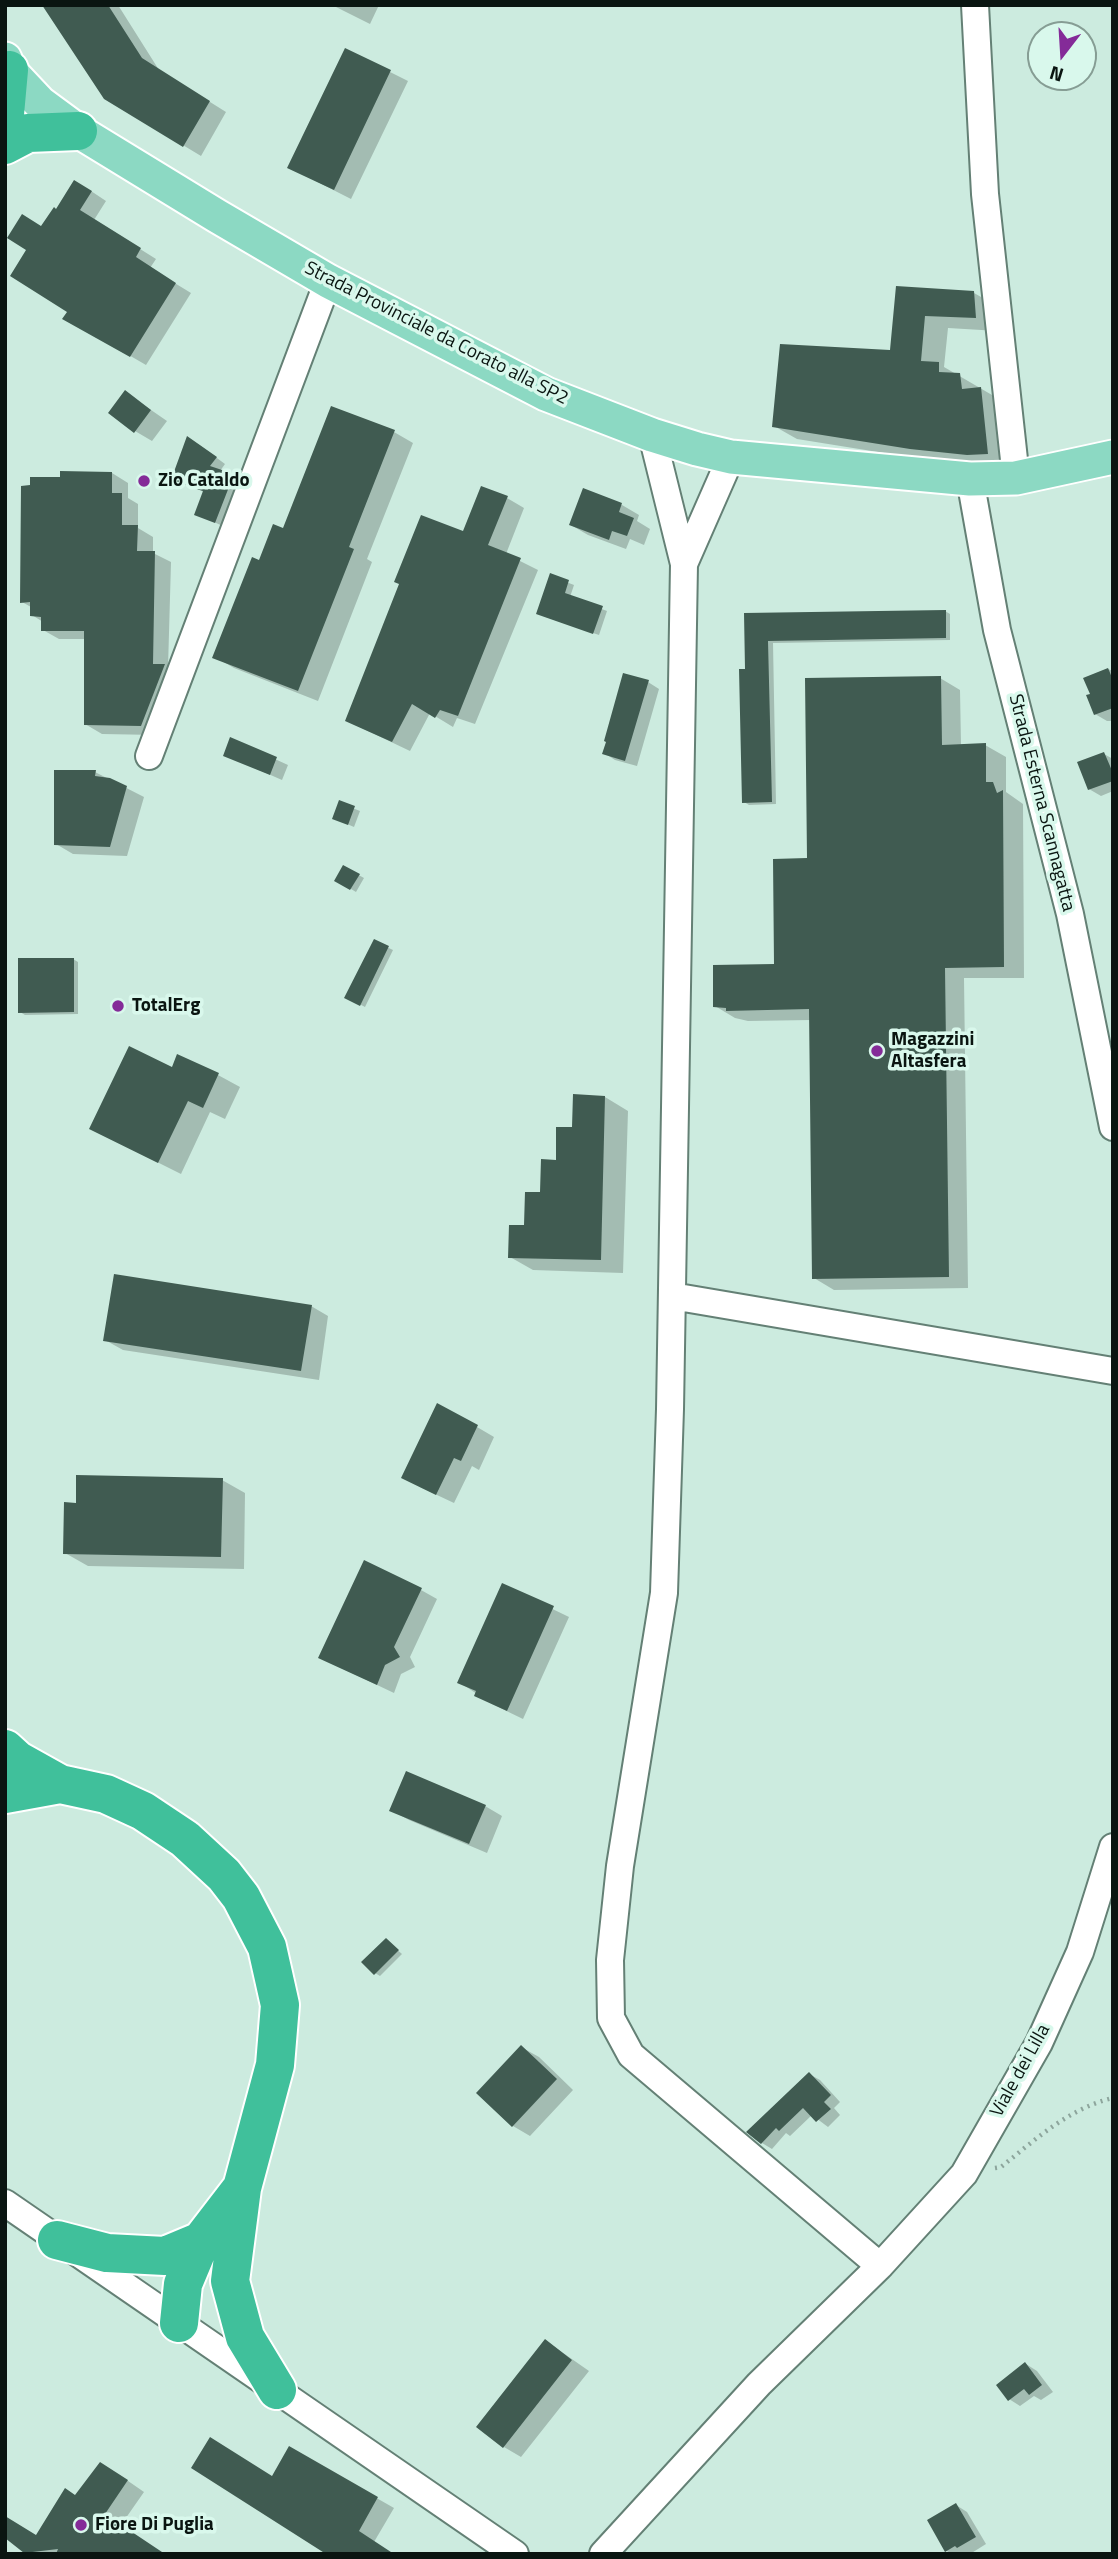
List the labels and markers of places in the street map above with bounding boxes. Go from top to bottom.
place label: Zio Cataldo [158,470,250,492]
marker: Zio Cataldo [136,473,152,489]
place label: TotalErg [132,995,200,1017]
marker: TotalErg [110,998,126,1014]
place label: Magazzini Altasfera [891,1029,974,1073]
marker: Magazzini Altasfera [869,1043,885,1059]
place label: Fiore Di Puglia [95,2514,214,2536]
marker: Fiore Di Puglia [73,2517,89,2533]

